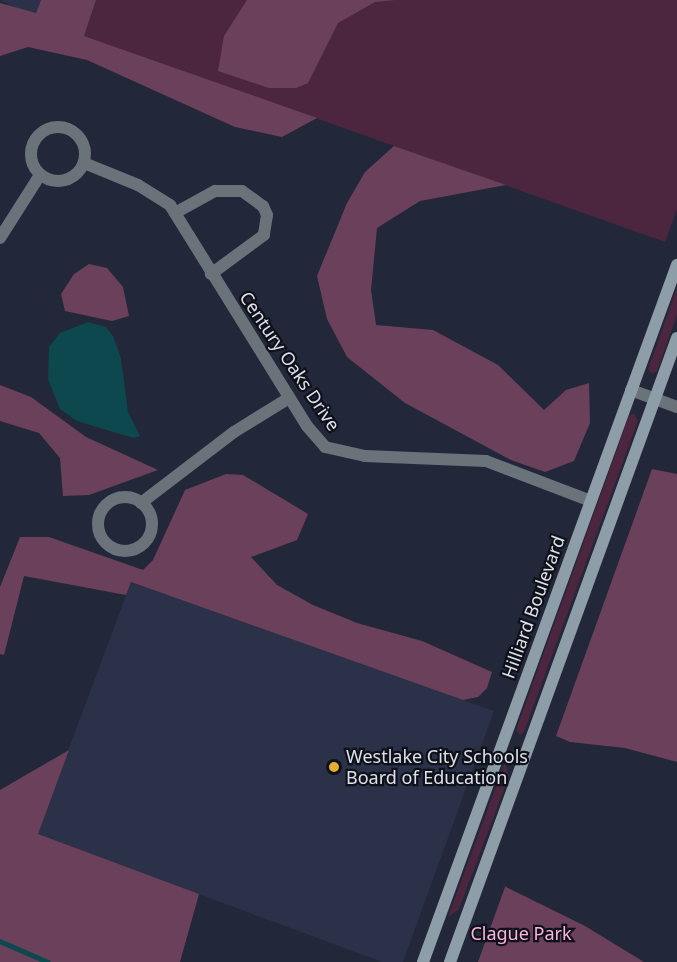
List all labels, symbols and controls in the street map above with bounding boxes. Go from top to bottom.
street label: Century Oaks Drive [235,287,345,435]
street label: Hilliard Boulevard [497,533,569,681]
place label: Westlake City Schools Board of Education [346,746,528,789]
marker: Westlake City Schools Board of Education [327,760,341,774]
park label: Clague Park [470,922,572,944]

